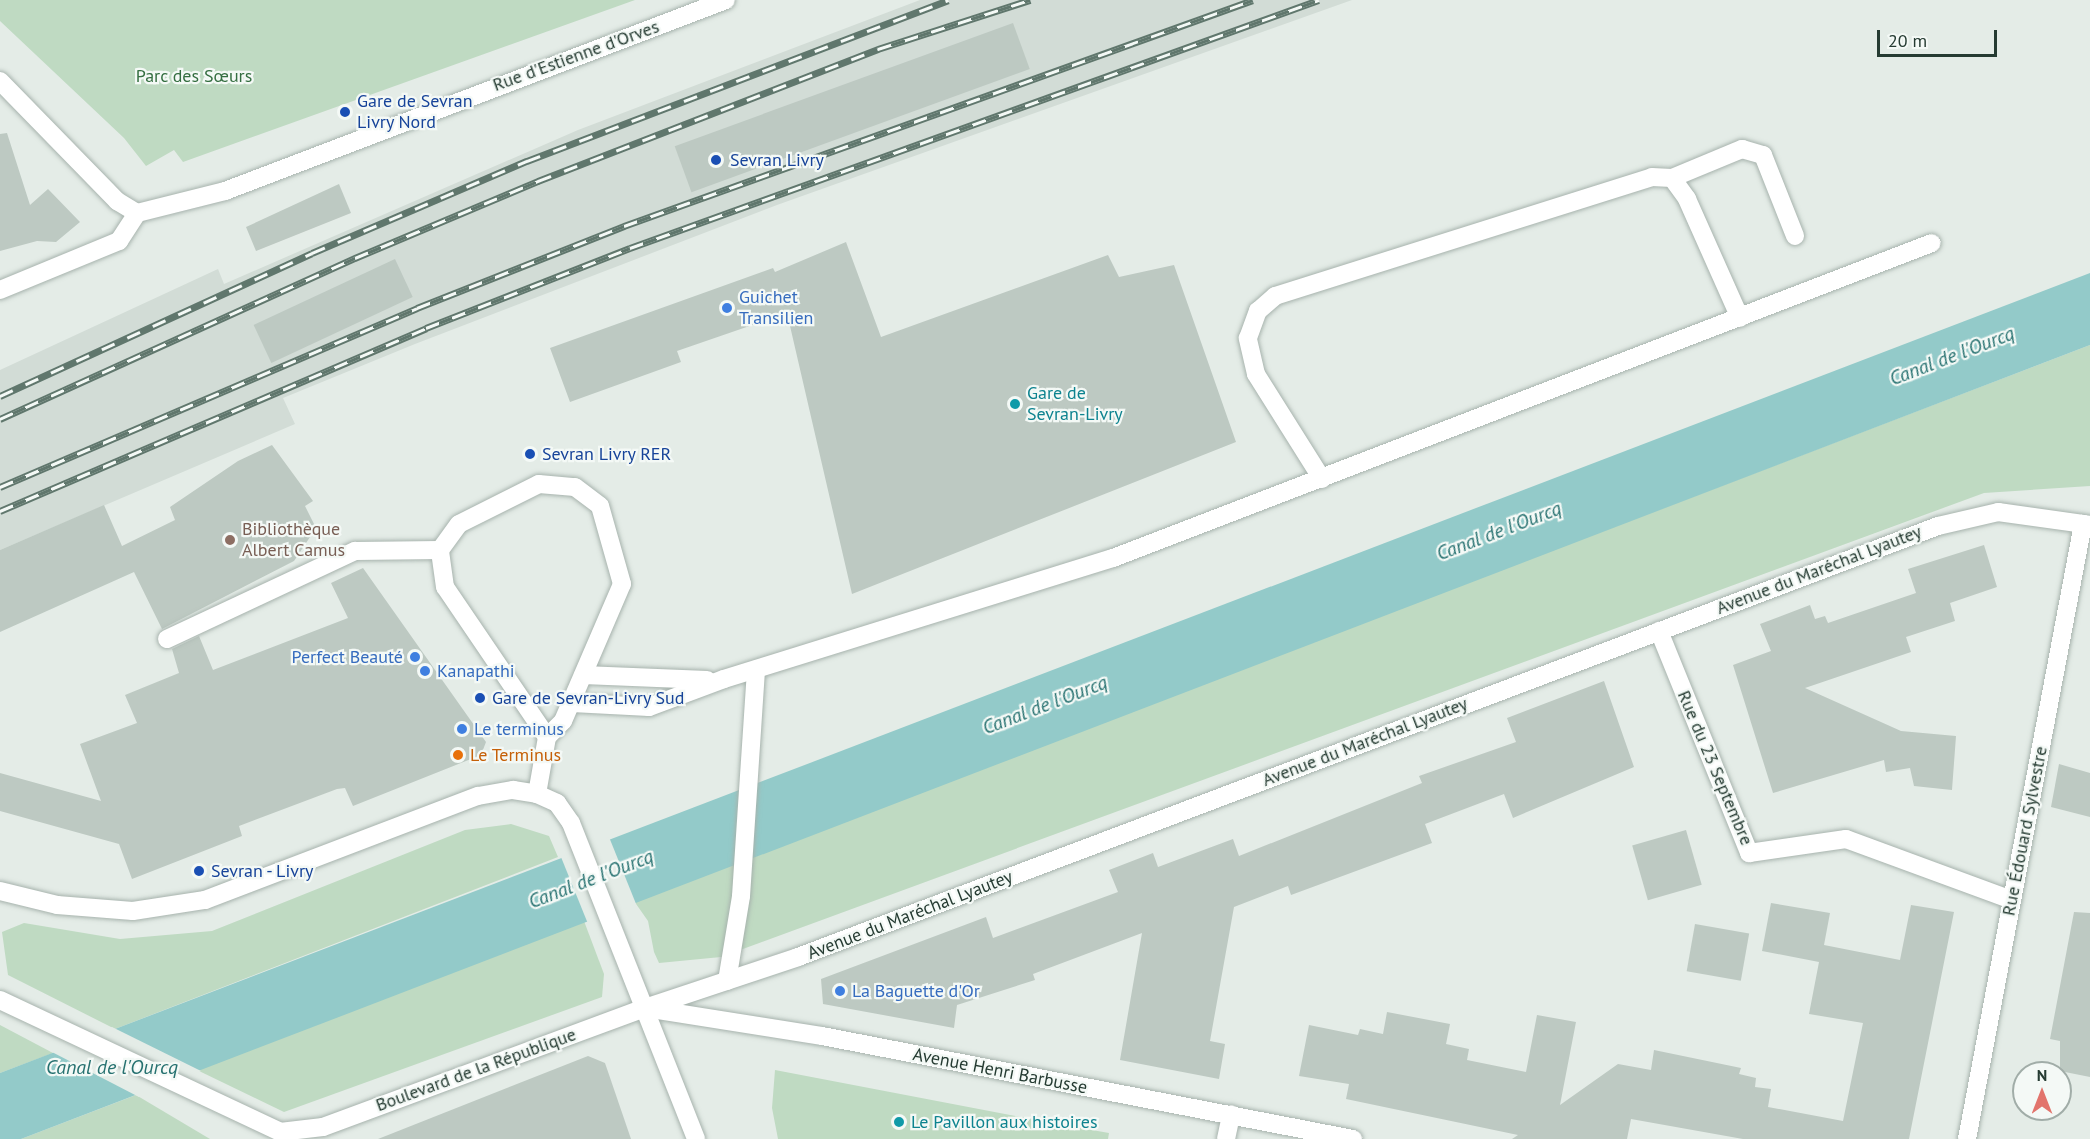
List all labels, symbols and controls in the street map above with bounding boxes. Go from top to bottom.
street label: Rue d'Estienne d'Orves [490,16,662,96]
scale bar [1880,18,2000,56]
text: 20 m [1888,29,1927,52]
park label: Parc des Sœurs [135,65,253,87]
place label: Gare de Sevran Livry Nord [357,91,473,134]
marker: Gare de Sevran Livry Nord [338,105,352,119]
place label: Sevran Livry [730,149,824,171]
marker: Sevran Livry [707,151,725,169]
place label: Guichet Transilien [739,287,813,330]
marker: Guichet Transilien [720,301,734,315]
water label: Canal de l'Ourcq [1886,321,2018,391]
place label: Gare de Sevran-Livry [1027,383,1123,426]
marker: Gare de Sevran-Livry [1008,397,1022,411]
place label: Sevran Livry RER [542,443,672,465]
marker: Sevran Livry RER [523,447,537,461]
water label: Canal de l'Ourcq [1433,496,1565,566]
place label: Bibliothèque Albert Camus [242,519,345,562]
street label: Avenue du Maréchal Lyautey [1713,521,1925,619]
marker: Bibliothèque Albert Camus [223,533,237,547]
place label: Perfect Beauté [291,646,403,668]
marker: Perfect Beauté [408,650,422,664]
place label: Kanapathi [437,660,515,682]
marker: Kanapathi [418,664,432,678]
water label: Canal de l'Ourcq [979,670,1111,740]
place label: Gare de Sevran-Livry Sud [492,687,685,709]
street label: Rue du 23 Septembre [1673,687,1757,849]
marker: Gare de Sevran-Livry Sud [473,691,487,705]
street label: Avenue du Maréchal Lyautey [1259,693,1471,791]
place label: Le terminus [474,718,564,740]
marker: Le terminus [455,722,469,736]
place label: Le Terminus [470,744,562,766]
street label: Rue Édouard Sylvestre [1998,744,2052,918]
marker: Le Terminus [451,748,465,762]
water label: Canal de l'Ourcq [525,844,657,914]
place label: Sevran - Livry [211,860,316,882]
marker: Sevran - Livry [192,864,206,878]
street label: Avenue du Maréchal Lyautey [804,866,1016,964]
place label: La Baguette d'Or [852,980,980,1002]
marker: La Baguette d'Or [833,984,847,998]
street label: Boulevard de la République [373,1024,579,1116]
street label: Avenue Henri Barbusse [911,1043,1089,1099]
water label: Canal de l'Ourcq [46,1055,178,1079]
north arrow [2012,1061,2072,1121]
text: N [2037,1065,2047,1085]
place label: Le Pavillon aux histoires [911,1111,1098,1133]
marker: Le Pavillon aux histoires [892,1115,906,1129]

